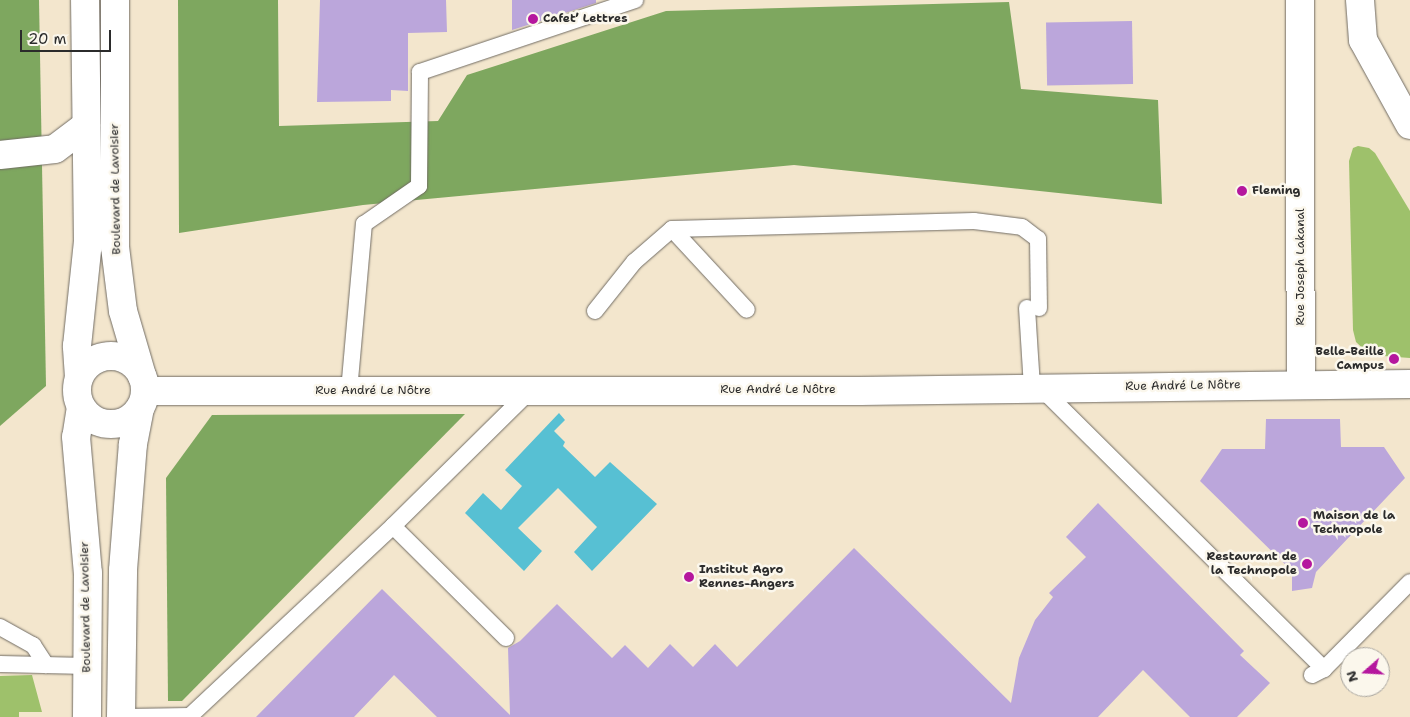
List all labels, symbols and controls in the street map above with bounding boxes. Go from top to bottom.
place label: Cafet’ Lettres [543,12,627,26]
marker: Cafet’ Lettres [527,13,539,25]
scale bar [22,20,114,52]
text: 20 m [28,29,67,49]
street label: Boulevard de Lavoisier [108,123,124,255]
place label: Fleming [1252,184,1300,198]
marker: Fleming [1236,185,1248,197]
street label: Rue Joseph Lakanal [1294,209,1308,325]
place label: Belle-Beille Campus [1316,345,1384,373]
marker: Belle-Beille Campus [1388,353,1400,365]
street label: Rue André Le Nôtre [1125,378,1241,394]
street label: Rue André Le Nôtre [720,383,836,397]
street label: Rue André Le Nôtre [315,384,431,398]
place label: Maison de la Technopole [1313,509,1395,537]
marker: Maison de la Technopole [1297,517,1309,529]
street label: Boulevard de Lavoisier [78,541,94,673]
place label: Restaurant de la Technopole [1206,550,1297,578]
marker: Restaurant de la Technopole [1301,558,1313,570]
place label: Institut Agro Rennes-Angers [699,563,794,591]
marker: Institut Agro Rennes-Angers [683,571,695,583]
north arrow [1340,647,1390,697]
text: N [1341,668,1362,685]

